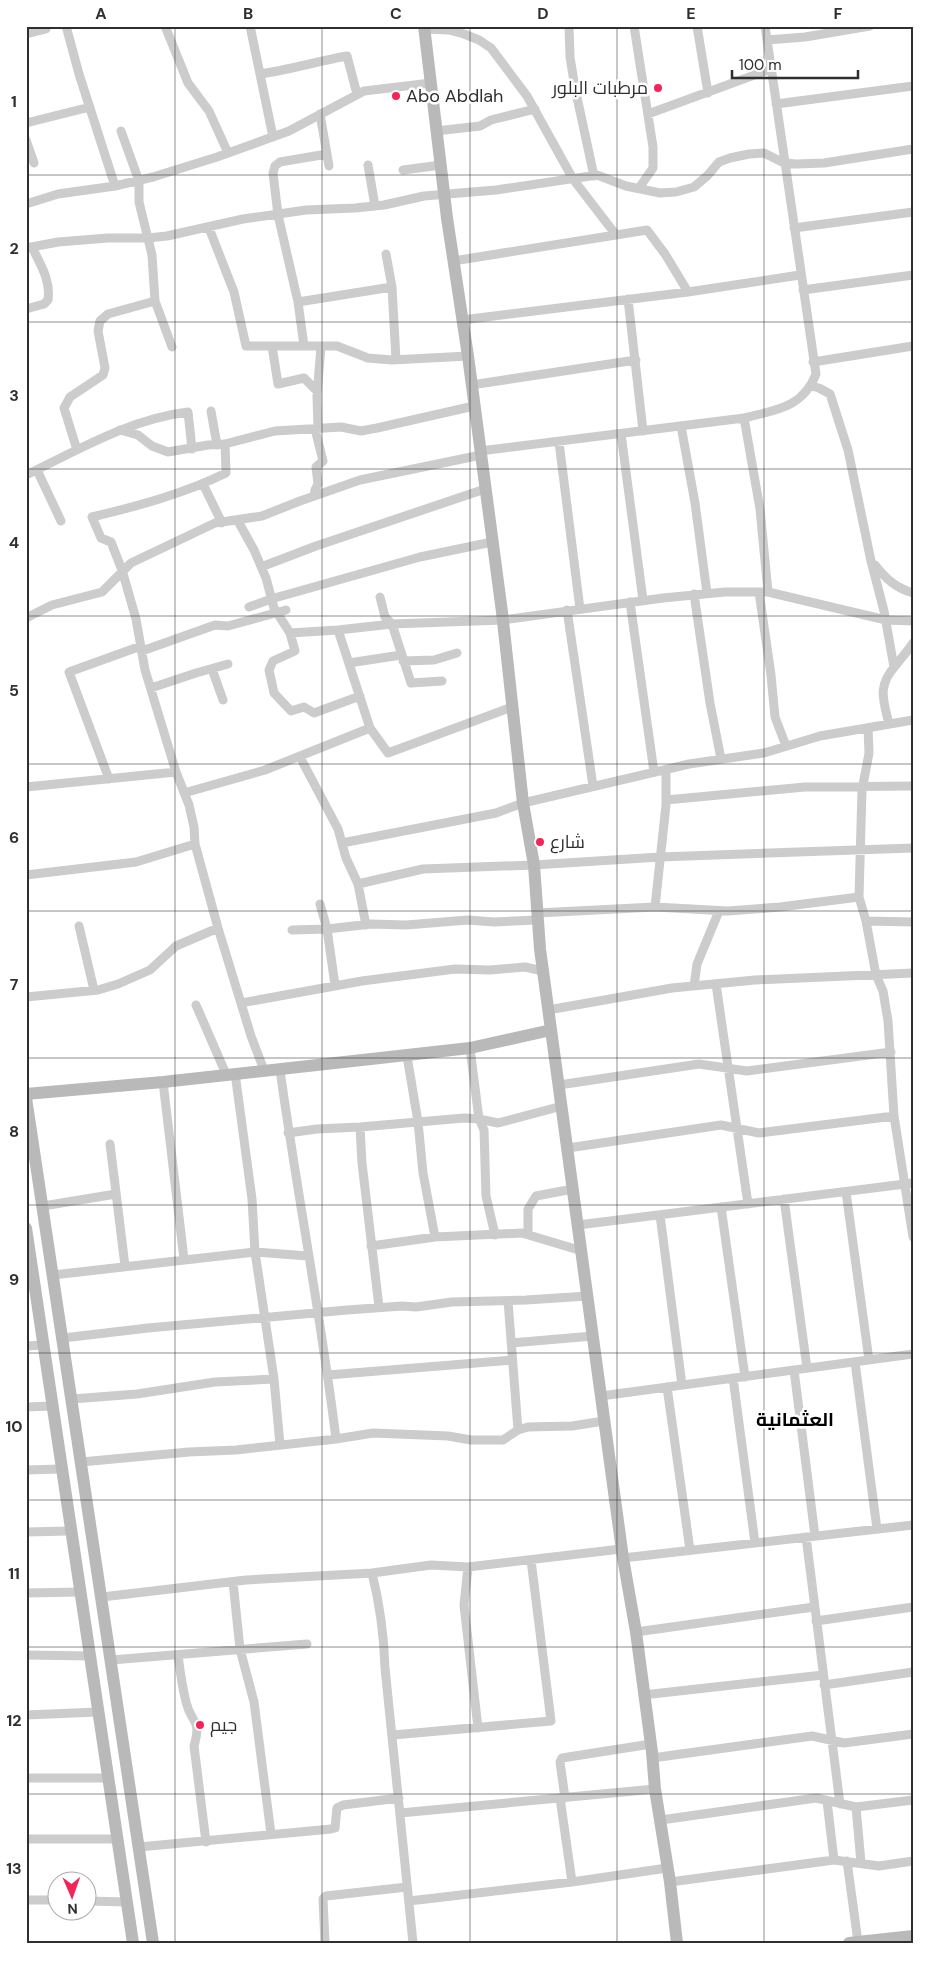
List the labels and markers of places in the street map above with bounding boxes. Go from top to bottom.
place label: مرطبات البلور [551,76,648,100]
marker: مرطبات البلور [652,82,664,94]
place label: Abo Abdlah [406,84,503,108]
marker: Abo Abdlah [390,90,402,102]
place label: شارع [550,830,585,854]
marker: شارع [534,836,546,848]
place label: جيم [210,1713,237,1737]
marker: جيم [194,1719,206,1731]

